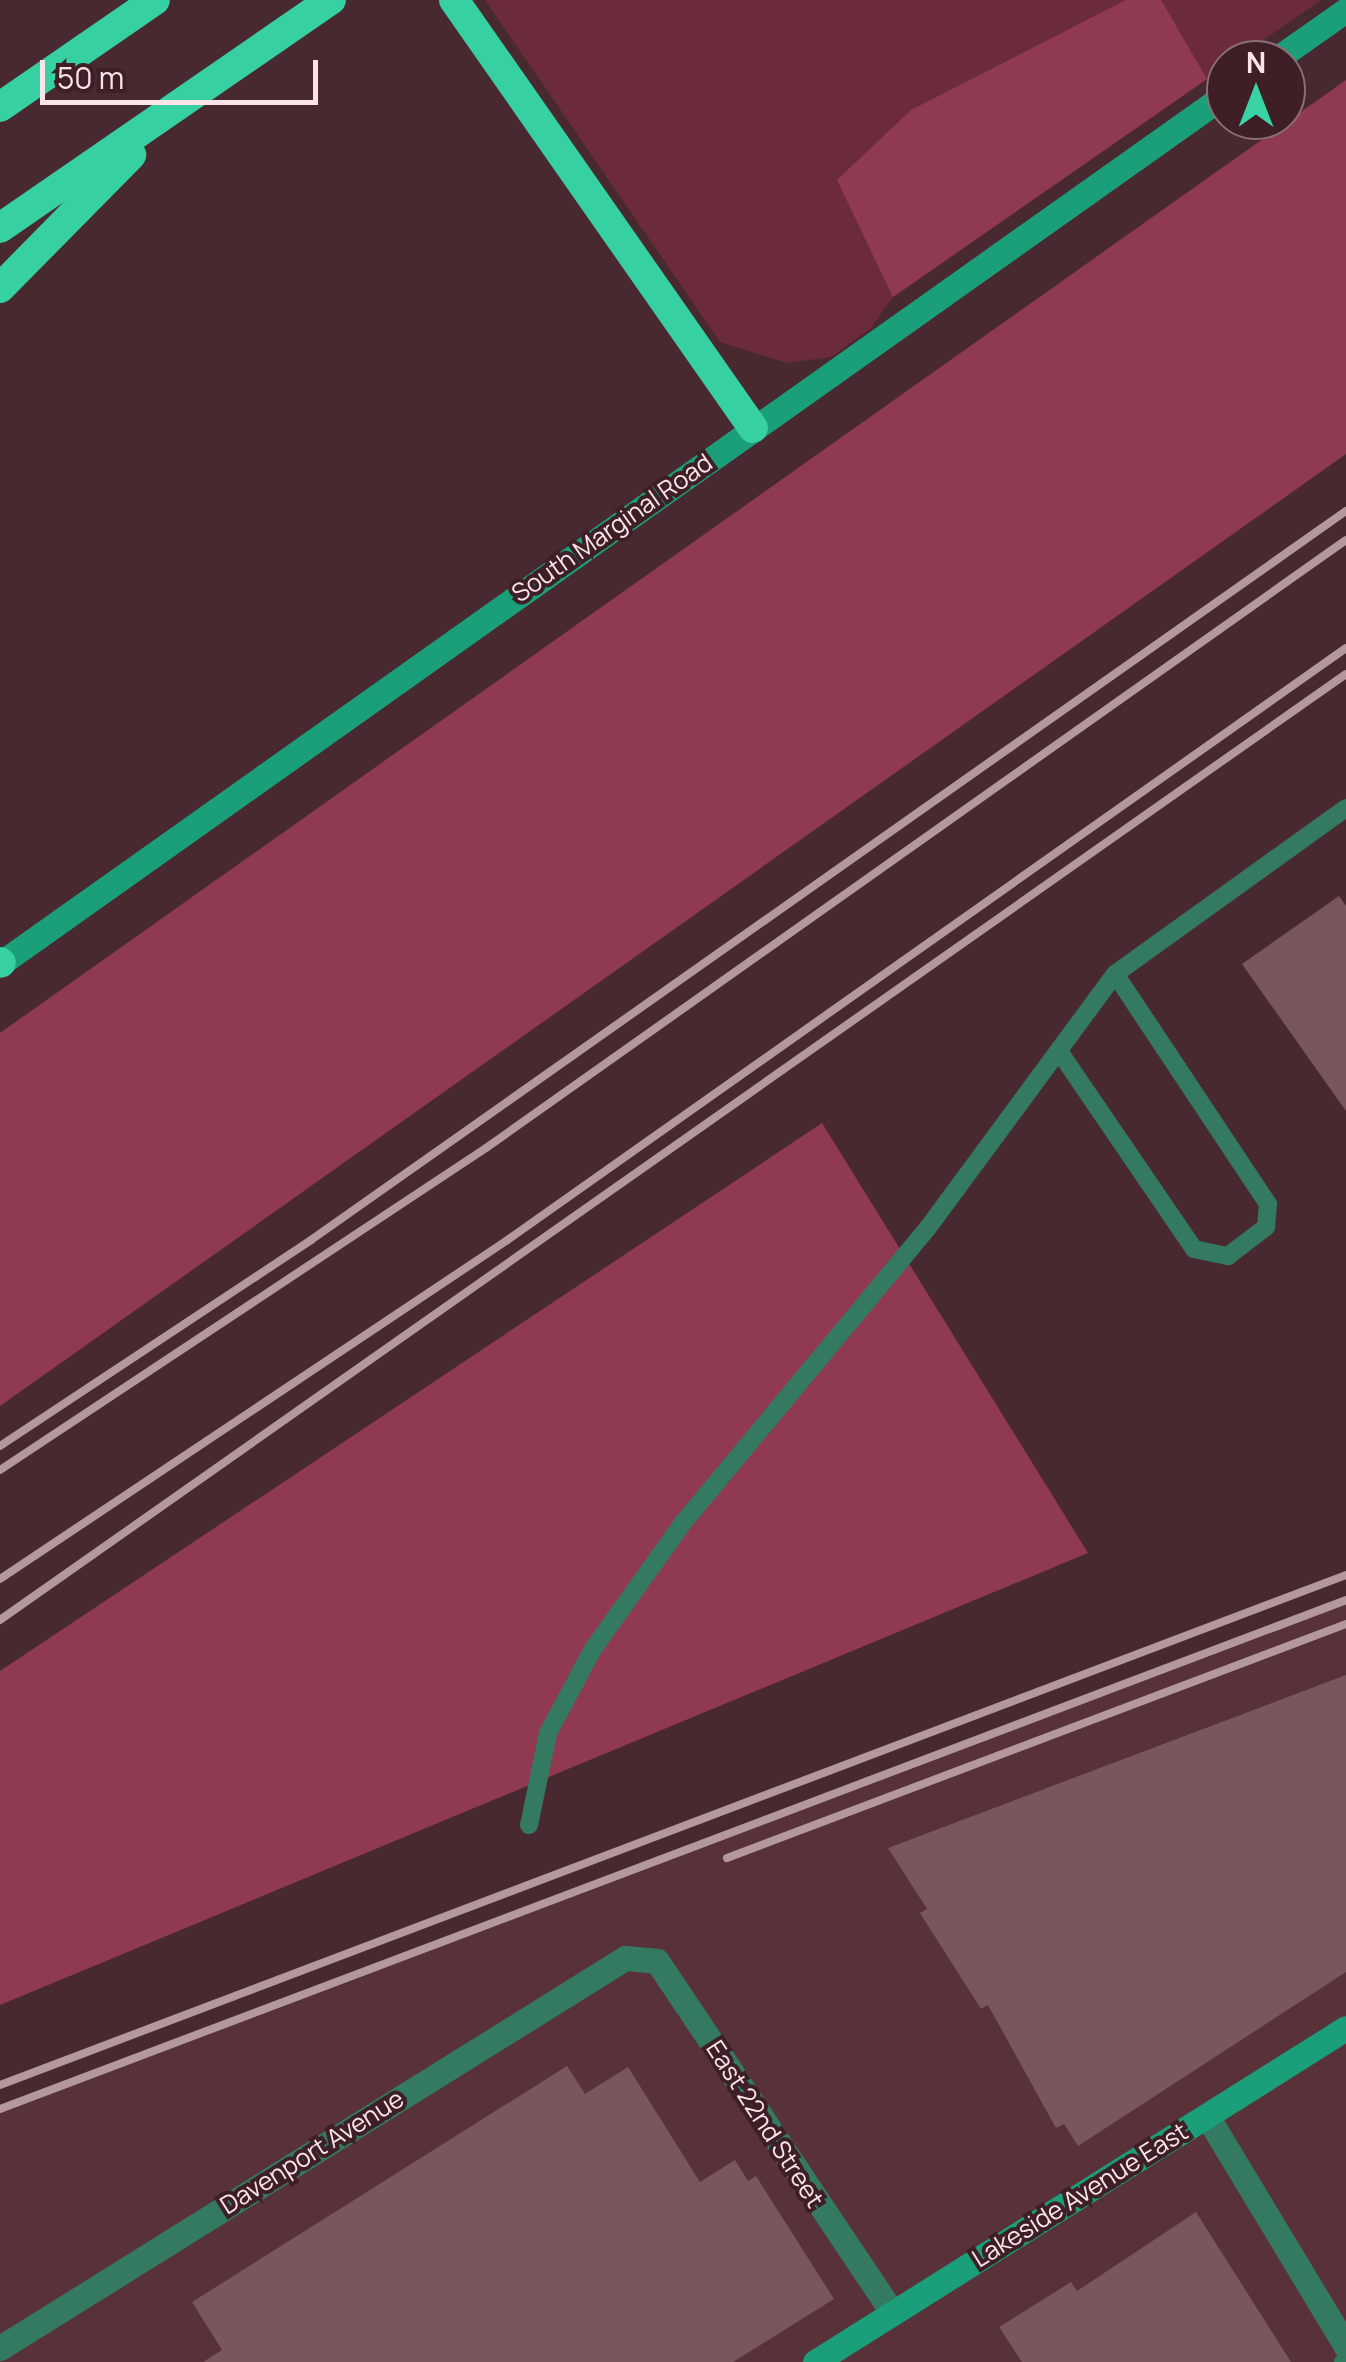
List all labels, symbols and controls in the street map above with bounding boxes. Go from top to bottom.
scale bar [45,40,322,102]
north arrow [1206,40,1306,140]
text: N [1246,43,1266,81]
text: 50 m [57,57,124,98]
street label: South Marginal Road [506,448,718,608]
street label: East 22nd Street [700,2035,830,2213]
street label: Davenport Avenue [215,2083,409,2221]
street label: Lakeside Avenue East [967,2116,1193,2274]

